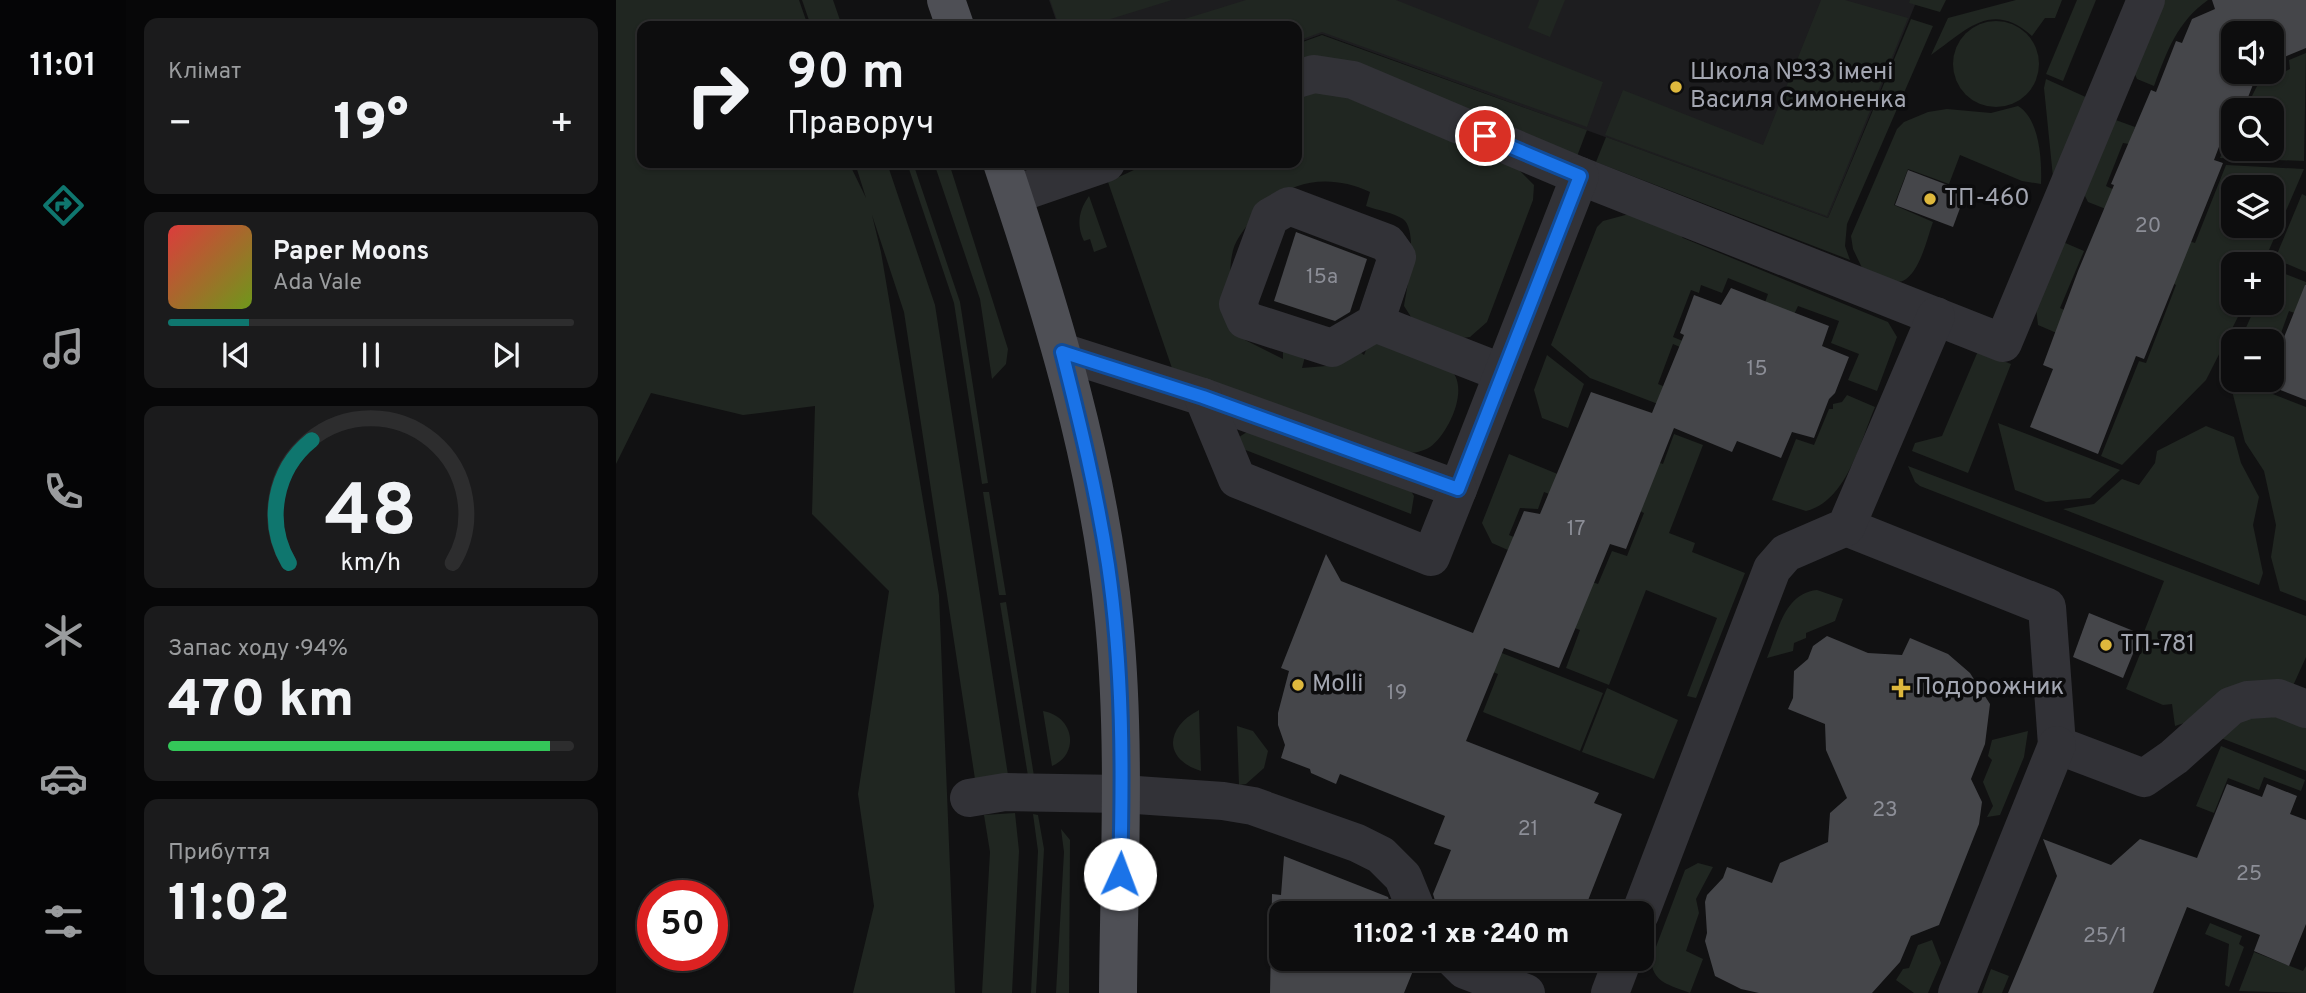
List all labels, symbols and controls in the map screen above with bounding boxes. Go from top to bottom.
map controls [2221,21,2284,392]
button: sound [2221,21,2284,84]
text: 90 m [787,44,905,106]
text: 11:01 [29,47,97,87]
icon: right [672,49,763,140]
text: Клімат [168,58,241,87]
place label: Школа №33 імені Василя Симоненка [1690,58,1906,116]
marker: Школа №33 імені Василя Симоненка [1668,79,1684,95]
text: 19° [333,92,409,158]
button: search [2221,98,2284,161]
text: − [168,101,193,150]
text: + [549,101,574,150]
text: Праворуч [787,105,934,145]
pin [1455,106,1515,166]
icon: arrive [1466,117,1504,155]
button: layers [2221,175,2284,238]
icon: directions [39,181,88,230]
place label: ТП-460 [1944,184,2030,214]
marker: ТП-460 [1922,191,1938,207]
house number: 20 [2135,213,2161,240]
text: Paper Moons [273,236,429,269]
button: + [2221,252,2284,315]
house number: 15а [1306,264,1338,291]
text: Ada Vale [273,269,362,298]
icon: music [39,324,88,373]
button: − [2221,329,2284,392]
icon: previous [217,336,255,374]
icon: pause [352,336,390,374]
icon: next [487,336,525,374]
house number: 15 [1747,356,1767,383]
icon: phone [39,467,88,516]
text: 48 [325,469,417,561]
house number: 17 [1567,516,1585,543]
text: km/h [341,547,401,579]
icon: climate [39,611,88,660]
place label: ТП-781 [2120,630,2195,660]
text: Запас ходу · 94% [168,635,348,664]
marker: ТП-781 [2098,637,2114,653]
text: 470 km [168,669,354,735]
place label: Molli [1312,670,1363,700]
place label: Подорожник [1915,673,2064,703]
marker: Molli [1290,677,1306,693]
house number: 19 [1387,680,1407,707]
marker: Подорожник [1893,680,1909,696]
icon: car [39,754,88,803]
house number: 23 [1872,797,1898,824]
house number: 21 [1518,816,1538,843]
position arrow [1083,837,1157,911]
text: Прибуття [168,839,270,868]
house number: 25 [2236,861,2262,888]
text: 11:02 [168,873,290,939]
speed limit sign: 50 [637,880,728,971]
icon: filters [39,897,88,946]
text: 11:02 · 1 хв · 240 m [1354,919,1569,952]
house number: 25/1 [2083,923,2127,950]

